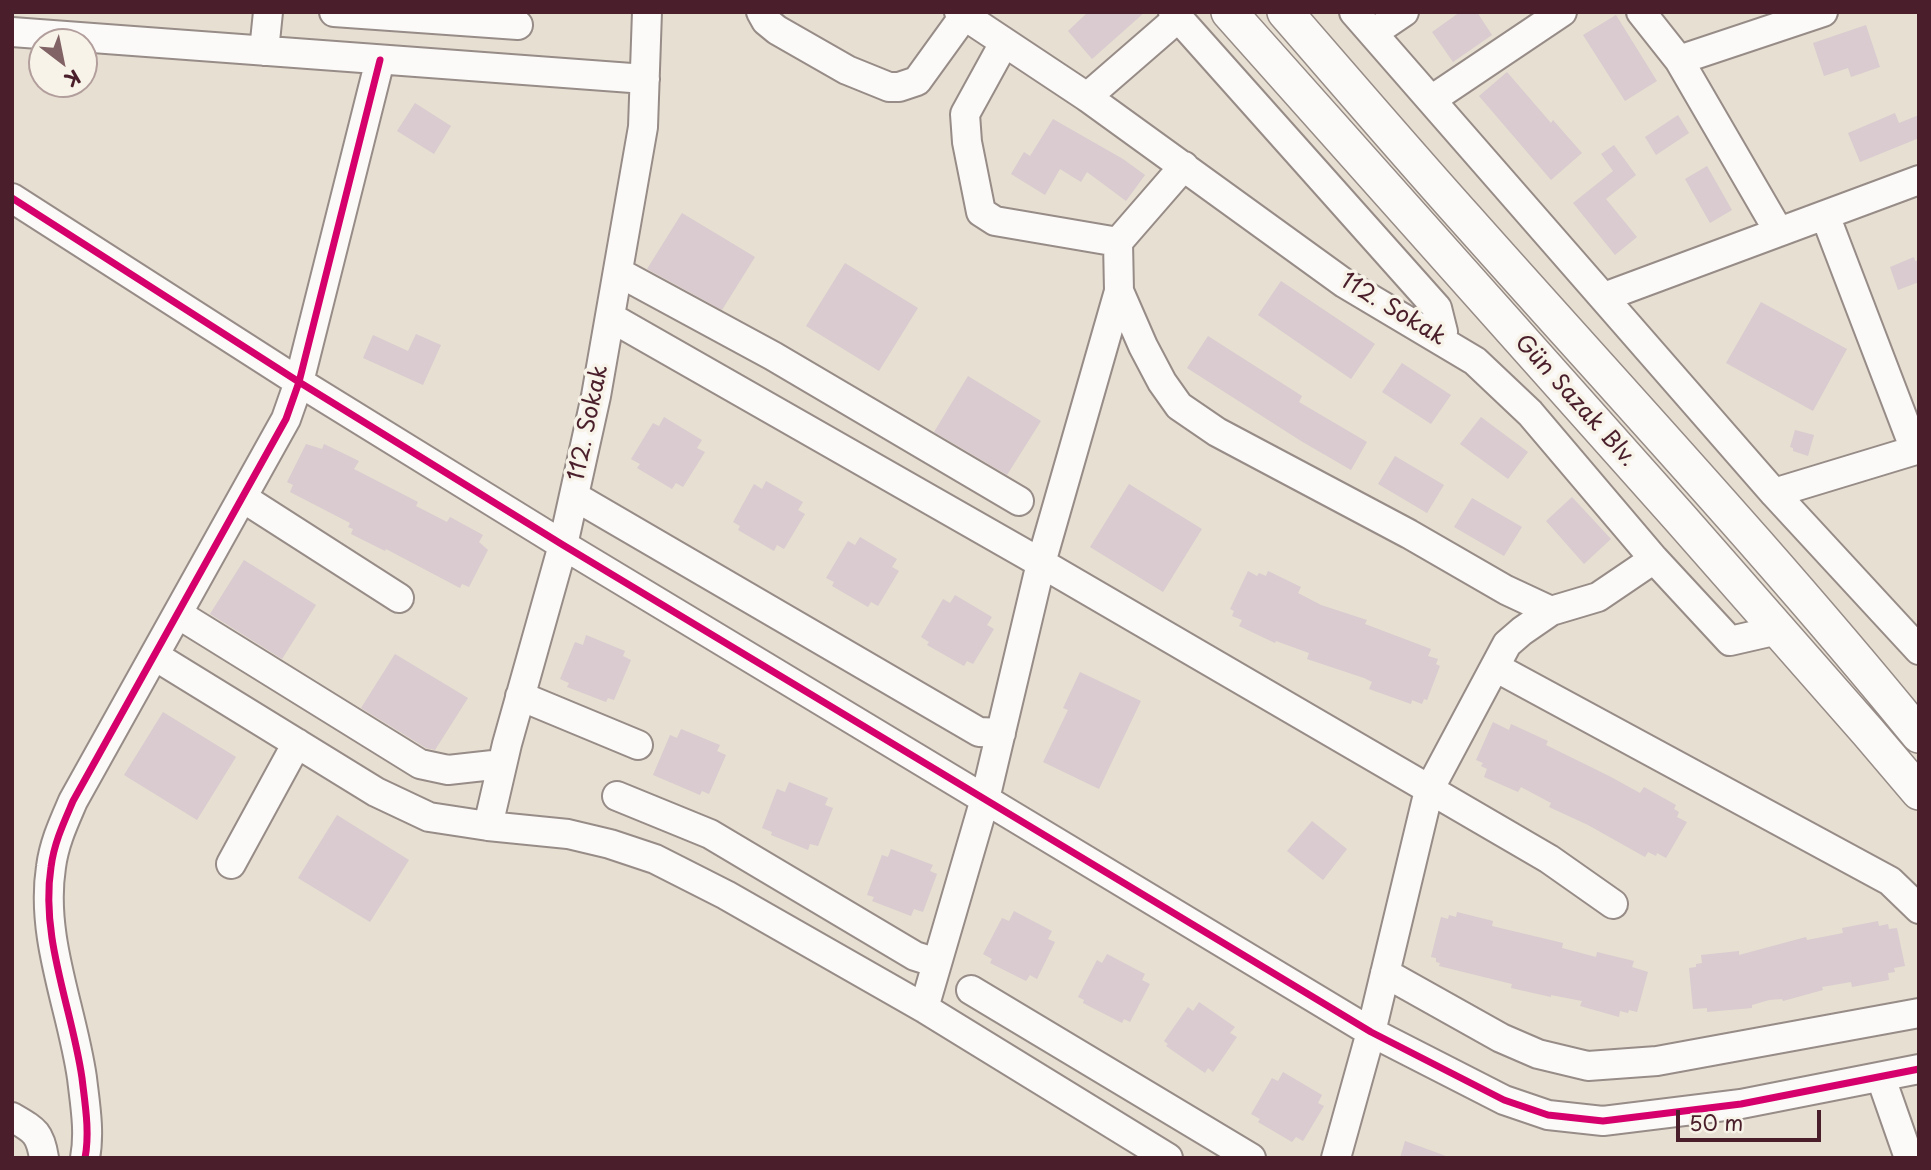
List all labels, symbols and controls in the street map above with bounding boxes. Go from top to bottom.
north arrow [28,28,98,98]
text: K [60,64,86,95]
street label: 112. Sokak [1335,268,1451,352]
street label: Gün Sazak Blv. [1508,329,1642,473]
street label: 112. Sokak [563,363,615,483]
scale bar [1679,1096,1824,1140]
text: 50 m [1689,1106,1743,1138]

